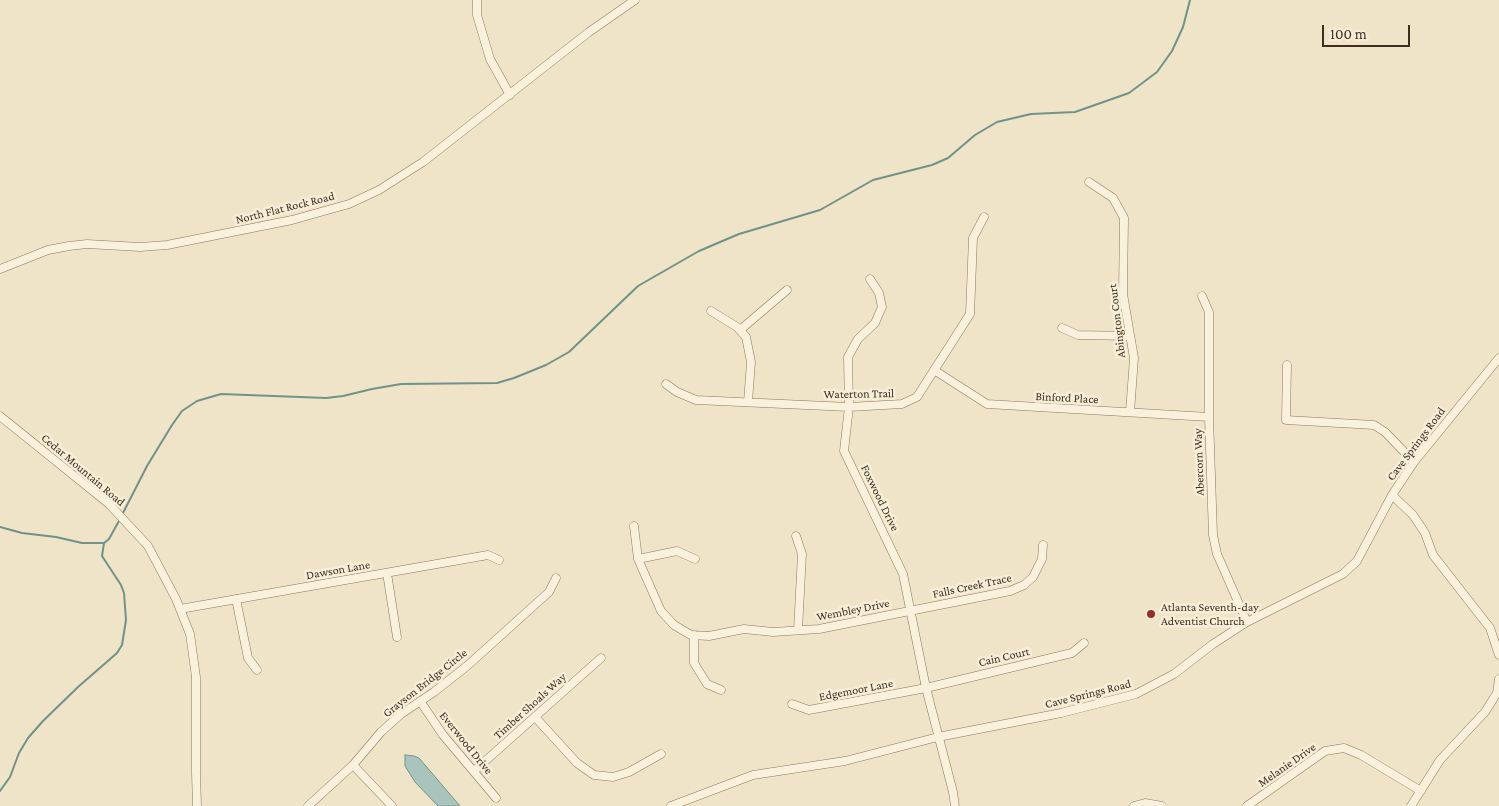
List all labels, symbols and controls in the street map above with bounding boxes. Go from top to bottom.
scale bar [1324,15,1412,47]
text: 100 m [1330,26,1367,42]
street label: North Flat Rock Road [234,189,336,227]
street label: Abington Court [1105,283,1129,359]
street label: Waterton Trail [824,386,894,402]
street label: Binford Place [1035,389,1099,407]
street label: Cave Springs Road [1384,404,1448,484]
street label: Abercorn Way [1191,428,1207,496]
street label: Cedar Mountain Road [38,431,128,509]
street label: Foxwood Drive [858,462,902,534]
street label: Dawson Lane [305,557,371,583]
street label: Falls Creek Trace [931,571,1013,601]
street label: Wembley Drive [815,596,891,624]
place label: Atlanta Seventh-day Adventist Church [1161,600,1259,628]
marker: Atlanta Seventh-day Adventist Church [1145,608,1157,620]
street label: Cain Court [977,644,1031,670]
street label: Grayson Bridge Circle [380,646,470,720]
street label: Timber Shoals Way [491,670,569,742]
street label: Edgemoor Lane [818,676,894,704]
street label: Cave Springs Road [1043,676,1133,712]
street label: Everwood Drive [436,709,496,777]
street label: Melanie Drive [1255,740,1319,790]

